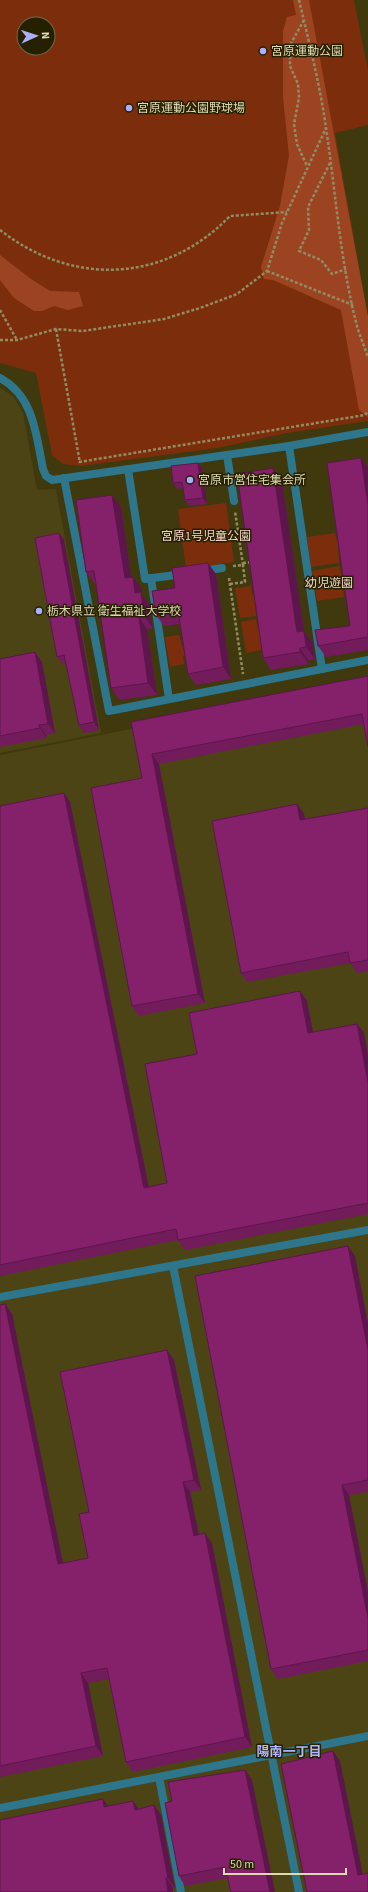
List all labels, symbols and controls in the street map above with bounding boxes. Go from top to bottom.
north arrow [16,16,56,56]
text: N [38,31,53,40]
place label: 宮原運動公園 [271,43,343,60]
marker: 宮原運動公園 [258,46,268,56]
place label: 宮原運動公園野球場 [137,100,245,117]
marker: 宮原運動公園野球場 [124,103,134,113]
place label: 宮原市営住宅集会所 [198,472,306,489]
marker: 宮原市営住宅集会所 [185,475,195,485]
park label: 宮原1号児童公園 [161,528,251,545]
park label: 幼児遊園 [305,575,353,592]
place label: 栃木県立 衛生福祉大学校 [47,603,181,620]
marker: 栃木県立 衛生福祉大学校 [34,606,44,616]
district label: 陽南一丁目 [256,1743,322,1761]
scale bar [224,1850,346,1876]
text: 50 m [230,1856,254,1873]

